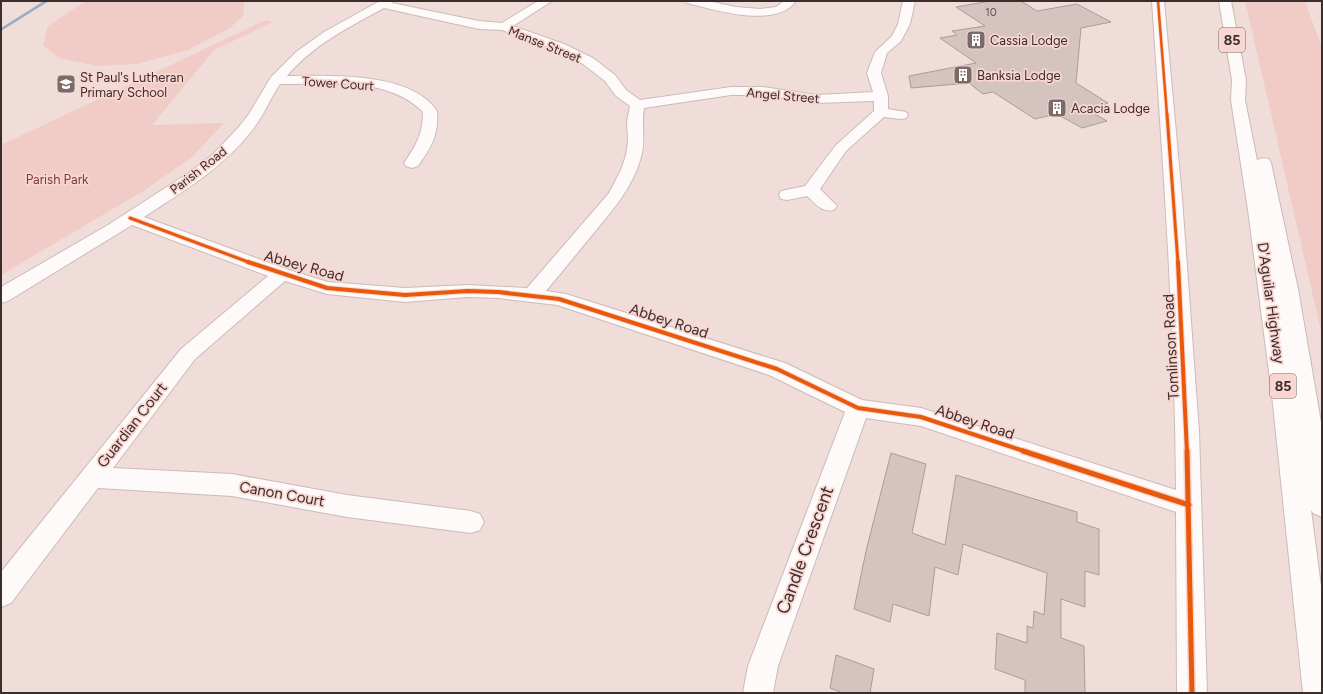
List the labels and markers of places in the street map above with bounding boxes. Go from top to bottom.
building icon: Cassia Lodge [965,29,987,51]
place label: Cassia Lodge [990,33,1068,48]
building icon: Banksia Lodge [952,64,974,86]
place label: Banksia Lodge [977,68,1061,83]
place label: St Paul's Lutheran Primary School [80,70,184,100]
school or university icon: St Paul's Lutheran Primary School [55,73,77,95]
building icon: Acacia Lodge [1046,97,1068,119]
place label: Acacia Lodge [1071,101,1150,116]

